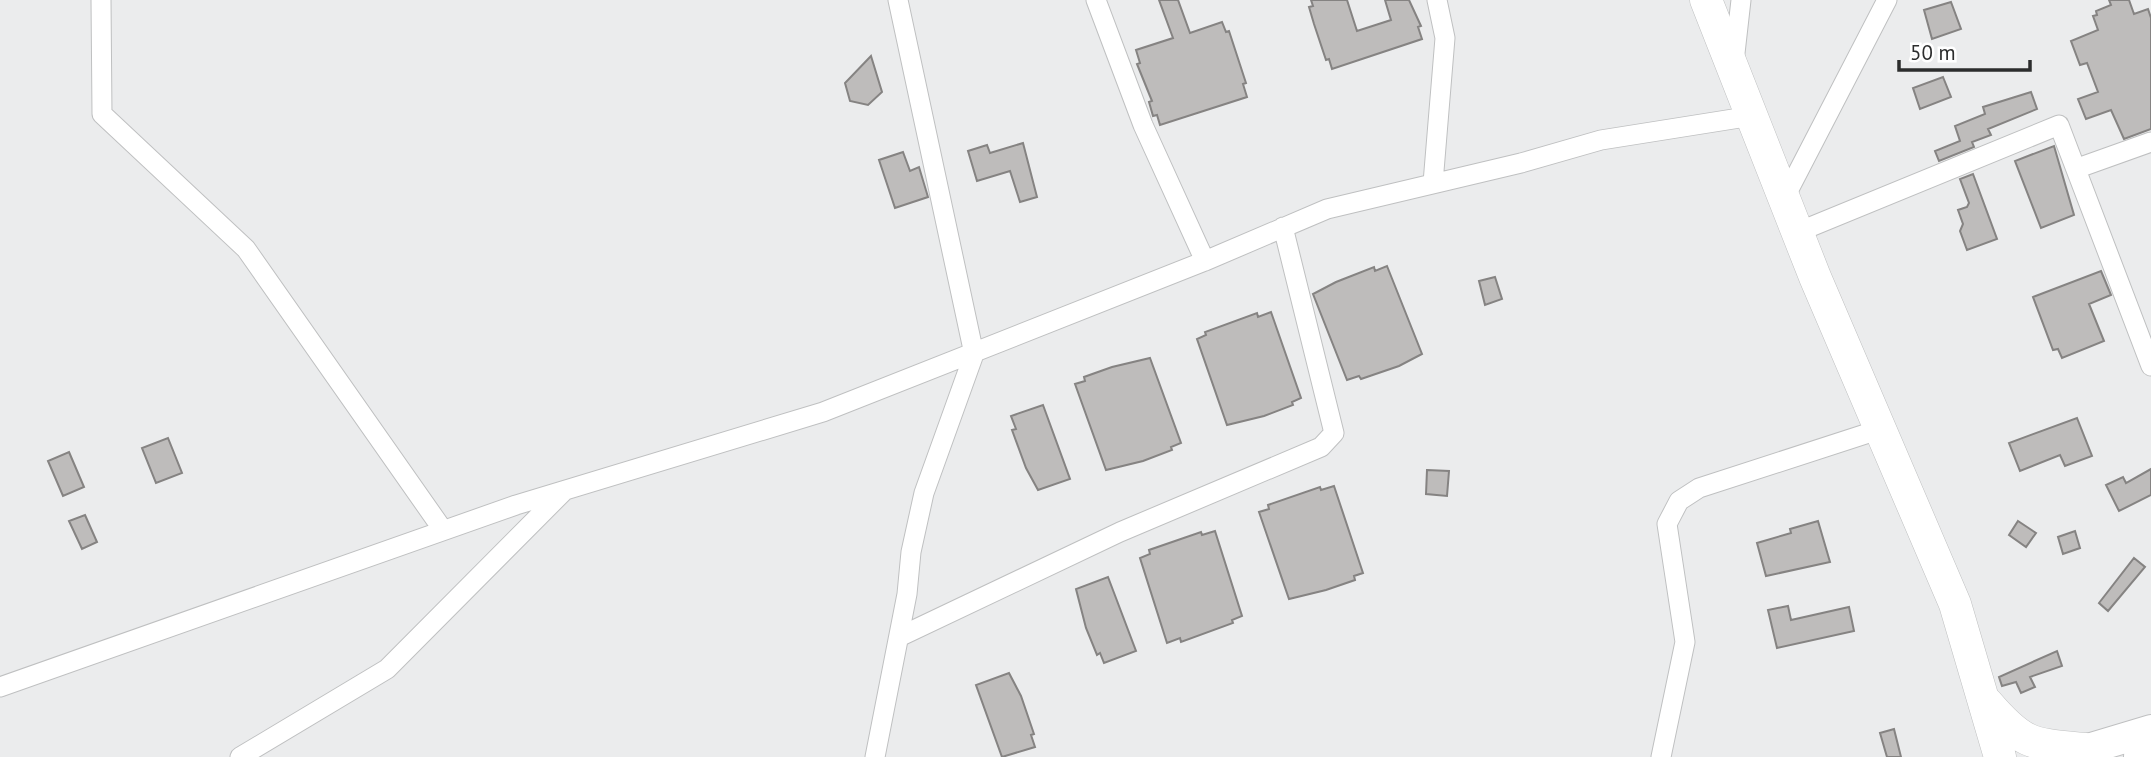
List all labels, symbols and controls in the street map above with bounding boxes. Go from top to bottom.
scale bar [1899,28,2030,72]
text: 50 m [1910,39,1956,66]

